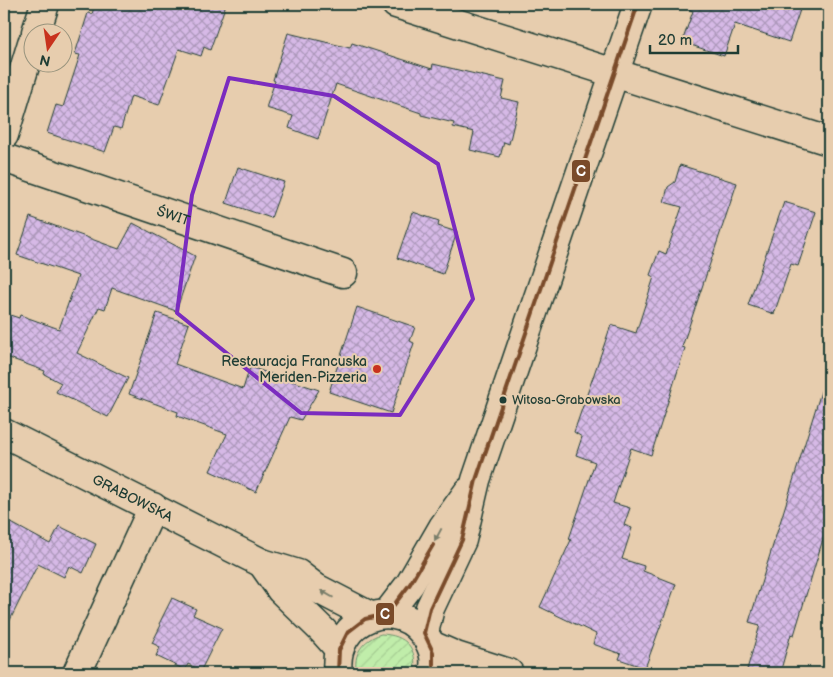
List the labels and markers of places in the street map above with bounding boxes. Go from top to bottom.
place label: Restauracja Francuska Meriden-Pizzeria [221,353,367,386]
marker: Restauracja Francuska Meriden-Pizzeria [371,363,383,375]
place label: Witosa-Grabowska [512,392,621,408]
marker: Witosa-Grabowska [498,395,508,405]

